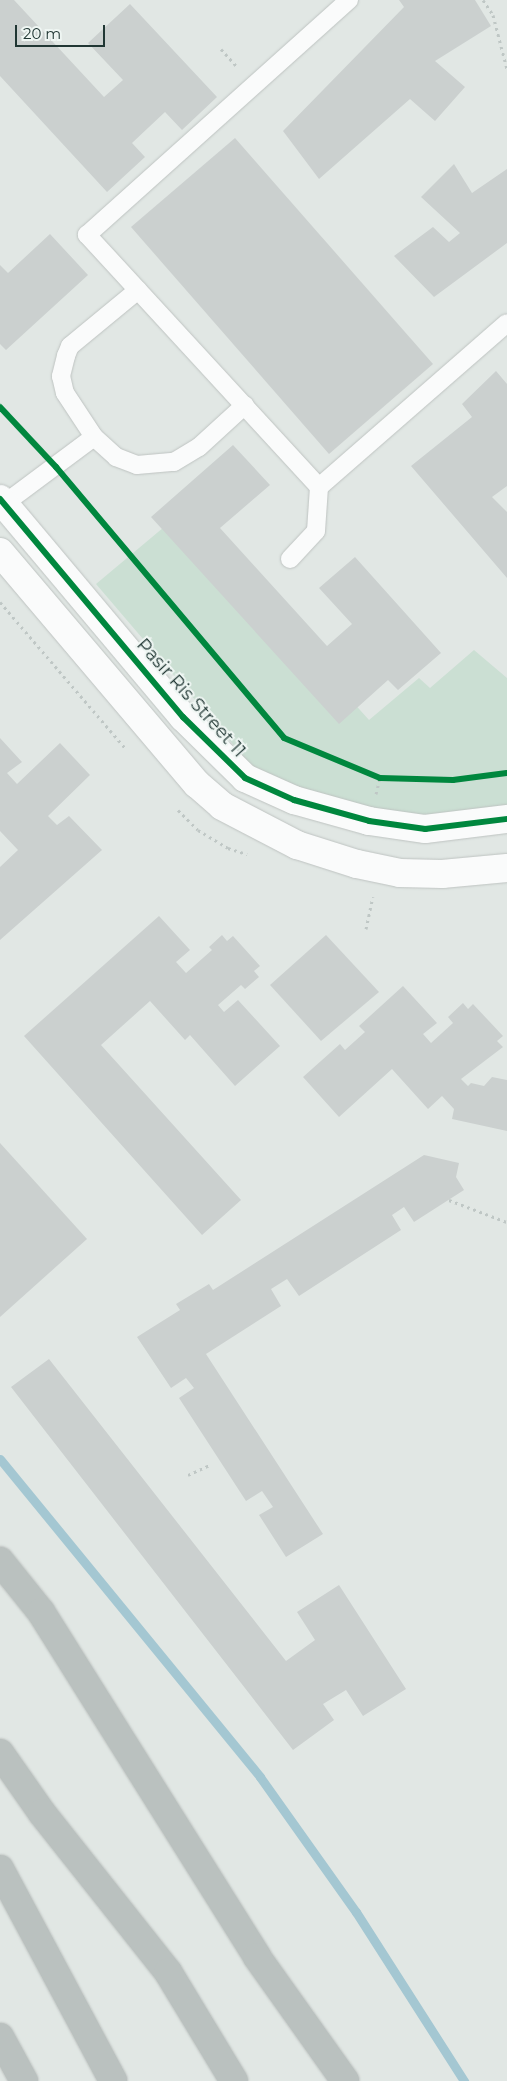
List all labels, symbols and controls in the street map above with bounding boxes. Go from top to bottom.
scale bar [18,15,108,47]
text: 20 m [23,24,61,43]
street label: Pasir Ris Street 11 [132,634,250,762]

